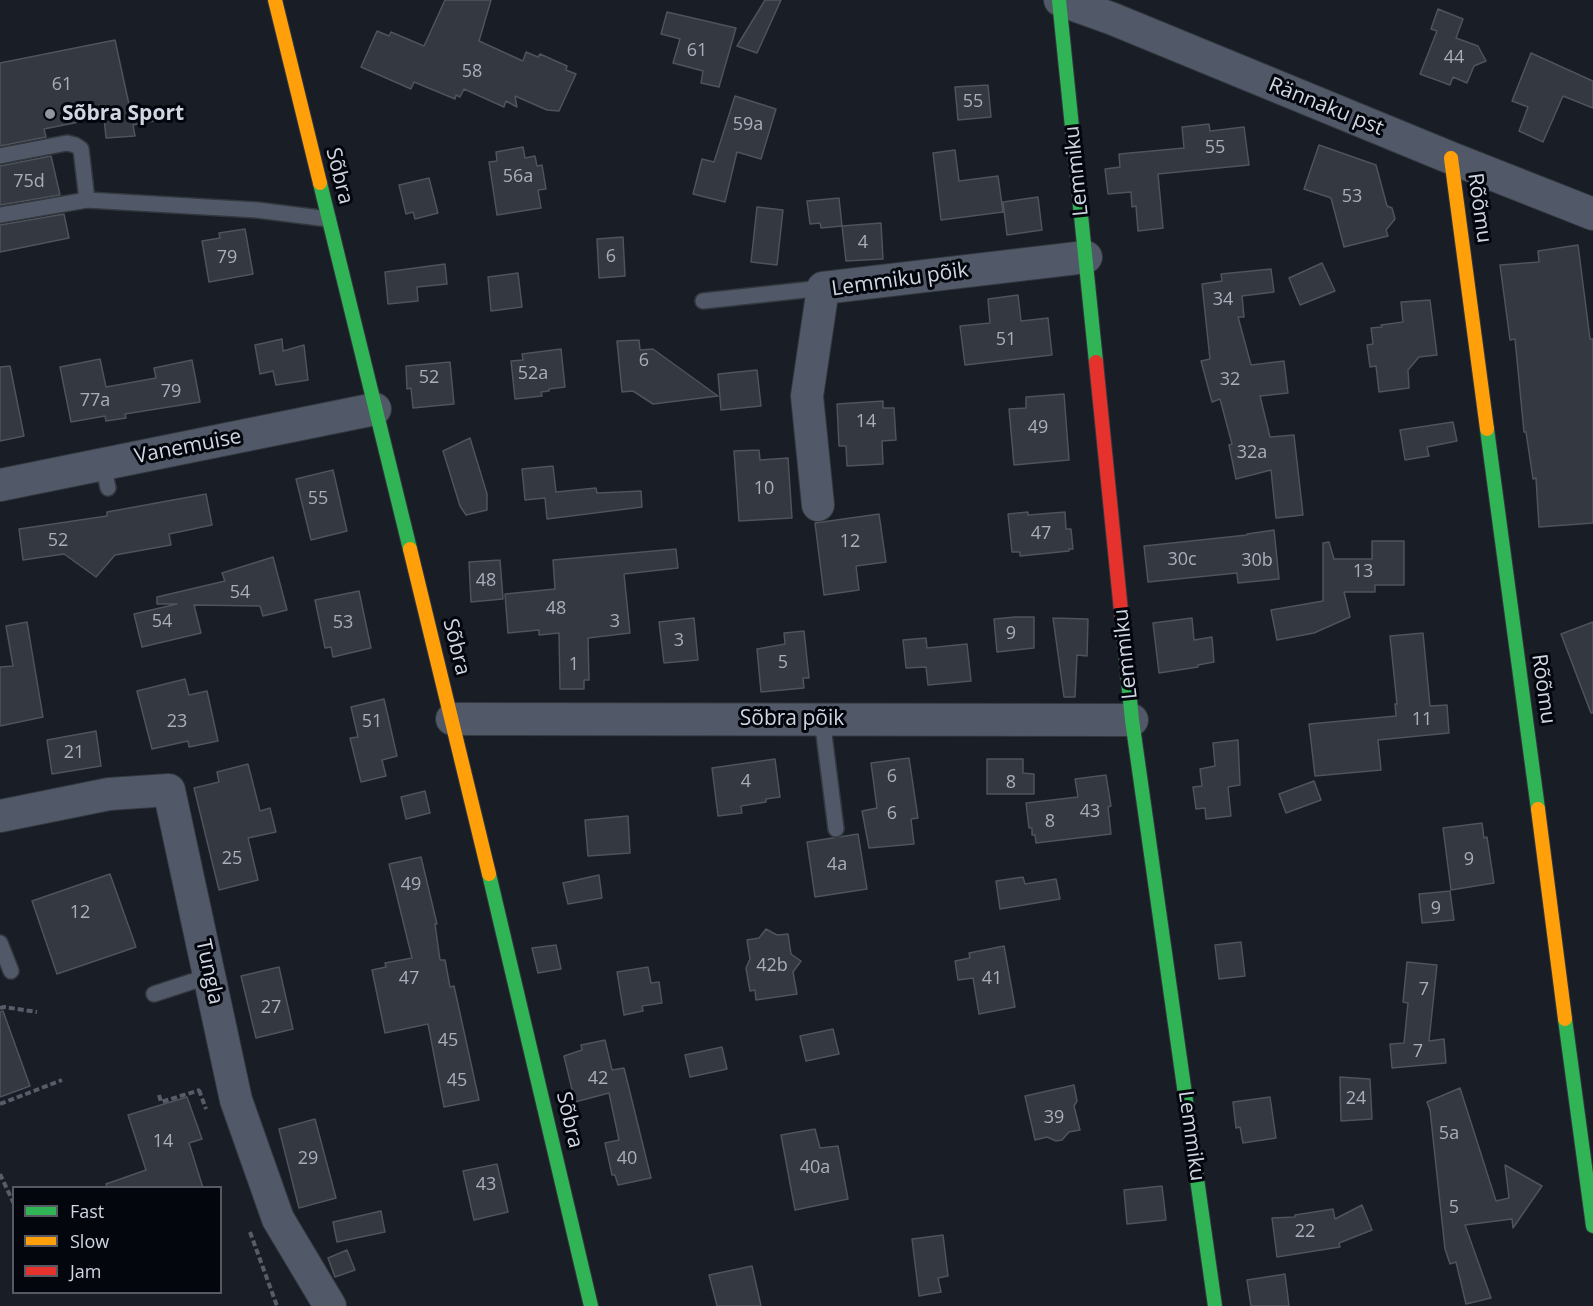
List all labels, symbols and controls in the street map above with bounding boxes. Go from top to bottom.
house number: 61 [687,40,707,62]
house number: 44 [1444,47,1464,69]
house number: 58 [462,61,482,83]
street label: Rännaku pst [1265,73,1387,141]
house number: 61 [52,74,72,96]
house number: 55 [963,91,983,113]
place label: Sõbra Sport [62,101,184,127]
marker: Sõbra Sport [43,107,57,121]
house number: 59a [733,114,763,136]
street label: Lemmiku [1060,125,1094,217]
house number: 55 [1205,137,1225,159]
street label: Sõbra [320,145,358,207]
house number: 56a [503,166,533,188]
house number: 75d [13,171,45,193]
street label: Rõõmu [1462,171,1496,245]
house number: 53 [1342,186,1362,208]
house number: 4 [858,232,868,254]
house number: 6 [606,246,616,268]
house number: 79 [217,247,237,269]
street label: Lemmiku põik [830,258,970,302]
house number: 34 [1213,289,1233,311]
house number: 51 [996,329,1016,351]
house number: 6 [639,350,649,372]
house number: 52a [518,363,548,385]
house number: 52 [419,367,439,389]
house number: 32 [1220,369,1240,391]
house number: 79 [161,381,181,403]
house number: 77a [80,390,110,412]
house number: 14 [856,411,876,433]
house number: 49 [1028,417,1048,439]
street label: Vanemuise [132,424,244,470]
house number: 32a [1237,442,1267,464]
house number: 10 [754,478,774,500]
house number: 55 [308,488,328,510]
house number: 47 [1031,523,1051,545]
house number: 52 [48,530,68,552]
house number: 12 [840,531,860,553]
house number: 30c [1167,549,1197,571]
house number: 30b [1241,550,1273,572]
house number: 13 [1353,561,1373,583]
house number: 48 [476,570,496,592]
house number: 54 [230,582,250,604]
house number: 48 [546,598,566,620]
street label: Lemmiku [1109,608,1143,700]
house number: 54 [152,611,172,633]
house number: 3 [610,611,620,633]
house number: 53 [333,612,353,634]
street label: Sõbra [437,616,475,678]
house number: 9 [1006,623,1016,645]
house number: 3 [674,630,684,652]
house number: 5 [778,652,788,674]
street label: Rõõmu [1526,652,1560,726]
house number: 1 [569,654,579,676]
street label: Sõbra põik [740,706,844,732]
house number: 11 [1412,709,1432,731]
house number: 23 [167,711,187,733]
house number: 51 [362,711,382,733]
house number: 21 [64,742,84,764]
house number: 6 [887,766,897,788]
house number: 4 [741,771,751,793]
house number: 8 [1006,772,1016,794]
house number: 43 [1080,801,1100,823]
house number: 6 [887,803,897,825]
house number: 8 [1045,811,1055,833]
house number: 25 [222,848,242,870]
house number: 9 [1464,849,1474,871]
house number: 4a [827,854,847,876]
house number: 49 [401,874,421,896]
house number: 9 [1431,898,1441,920]
house number: 12 [70,902,90,924]
street label: Tungla [190,937,228,1007]
house number: 42b [756,955,788,977]
house number: 47 [399,968,419,990]
house number: 41 [982,968,1002,990]
house number: 7 [1419,979,1429,1001]
house number: 27 [261,997,281,1019]
house number: 45 [438,1030,458,1052]
house number: 7 [1413,1041,1423,1063]
house number: 42 [588,1068,608,1090]
house number: 45 [447,1070,467,1092]
house number: 24 [1346,1088,1366,1110]
street label: Sõbra [550,1089,588,1151]
street label: Lemmiku [1172,1089,1210,1183]
house number: 39 [1044,1107,1064,1129]
house number: 5a [1439,1123,1459,1145]
house number: 14 [153,1131,173,1153]
house number: 29 [298,1148,318,1170]
house number: 40 [617,1148,637,1170]
house number: 40a [800,1157,830,1179]
house number: 43 [476,1174,496,1196]
legend [12,1186,222,1294]
house number: 5 [1449,1197,1459,1219]
text: Fast [70,1199,104,1223]
house number: 22 [1295,1221,1315,1243]
text: Slow [70,1229,109,1253]
text: Jam [70,1259,102,1283]

